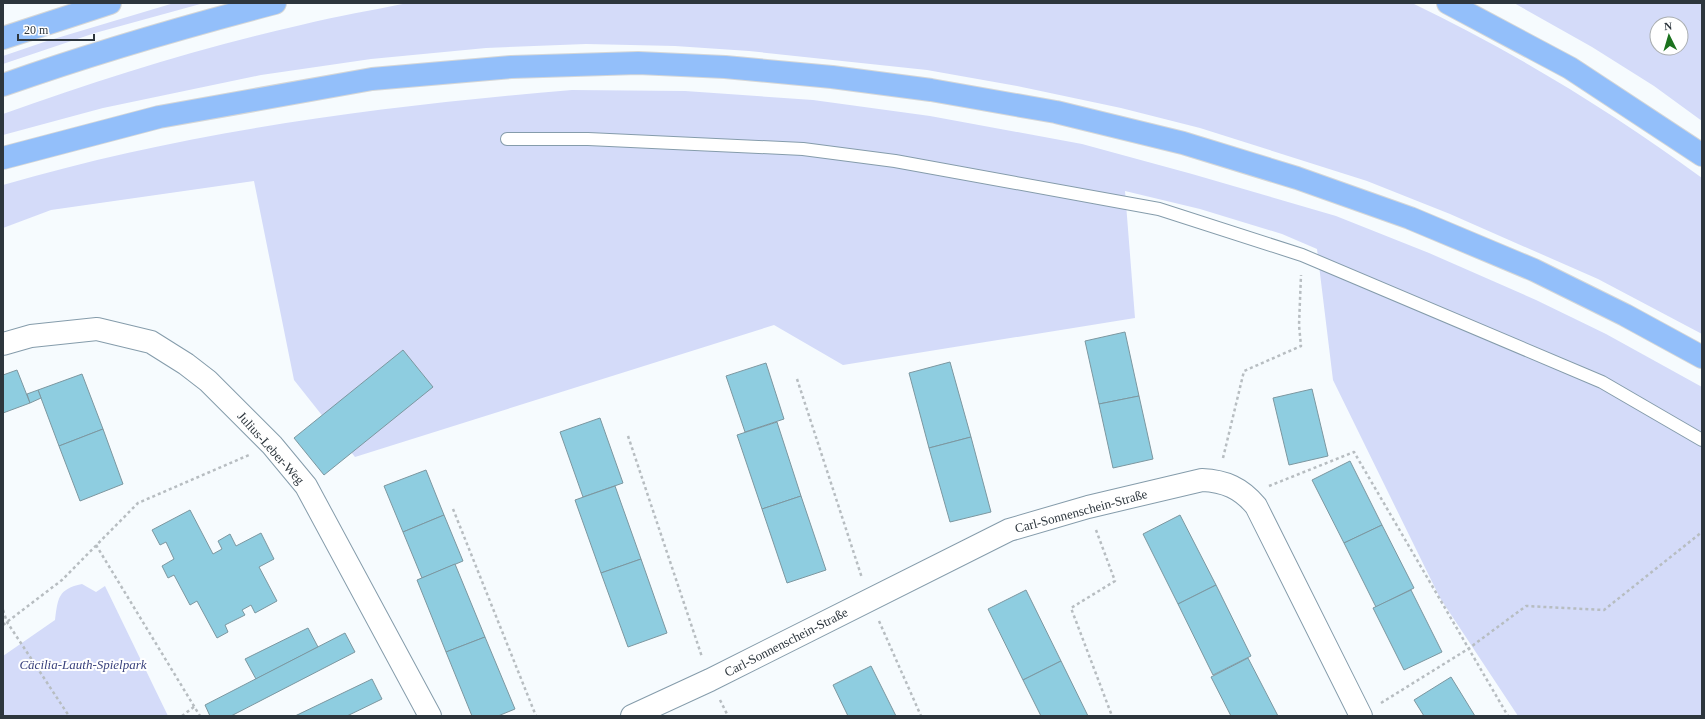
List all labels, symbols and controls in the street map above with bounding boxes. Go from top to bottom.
scale bar [18,16,94,42]
north arrow [1649,16,1689,56]
text: N [1664,20,1673,32]
text: 20 m [24,23,49,37]
street label: Julius-Leber-Weg [234,409,308,488]
street label: Carl-Sonnenschein-Straße [1013,486,1149,536]
street label: Carl-Sonnenschein-Straße [722,604,850,680]
park label: Cäcilia-Lauth-Spielpark [19,657,147,672]

